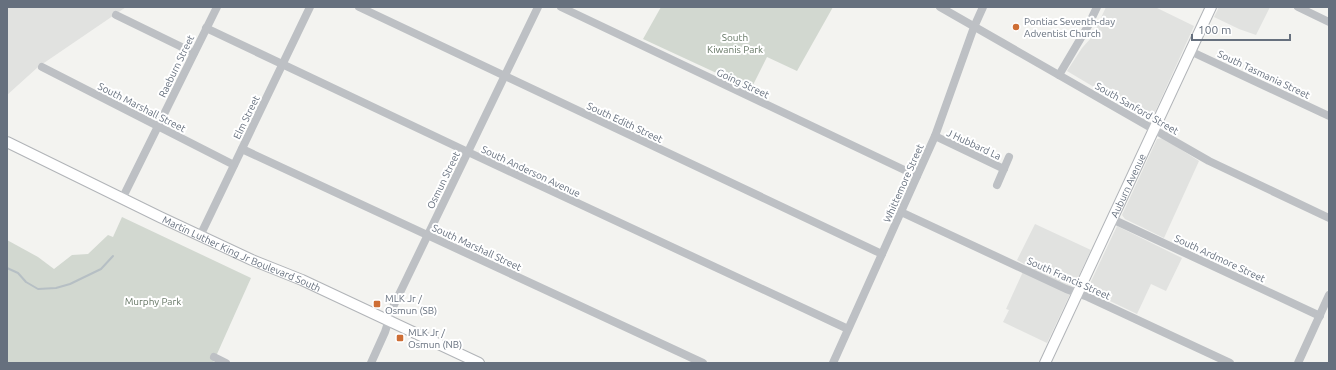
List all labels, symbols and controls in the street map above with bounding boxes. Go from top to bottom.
place label: Pontiac Seventh-day Adventist Church [1024,16,1115,39]
scale bar [1192,16,1290,42]
marker: Pontiac Seventh-day Adventist Church [1011,22,1021,32]
text: 100 m [1198,23,1231,36]
park label: South Kiwanis Park [707,32,763,55]
street label: Raeburn Street [157,33,196,99]
street label: South Tasmania Street [1216,48,1312,101]
street label: Going Street [715,67,771,100]
street label: South Sanford Street [1093,80,1180,137]
street label: South Marshall Street [96,81,188,134]
street label: Elm Street [231,94,262,141]
street label: South Edith Street [585,100,665,145]
street label: J Hubbard La [945,127,1003,162]
street label: Whittemore Street [881,142,926,224]
street label: South Anderson Avenue [480,144,582,199]
street label: Osmun Street [425,150,462,211]
street label: Auburn Avenue [1109,152,1148,219]
street label: Martin Luther King Jr Boulevard South [161,214,322,294]
street label: South Marshall Street [431,222,523,273]
street label: South Ardmore Street [1173,233,1267,284]
street label: South Francis Street [1025,255,1112,302]
place label: MLK Jr / Osmun (SB) [385,293,437,316]
park label: Murphy Park [125,296,181,307]
marker: MLK Jr / Osmun (SB) [372,299,382,309]
place label: MLK Jr / Osmun (NB) [408,327,462,350]
marker: MLK Jr / Osmun (NB) [395,333,405,343]

